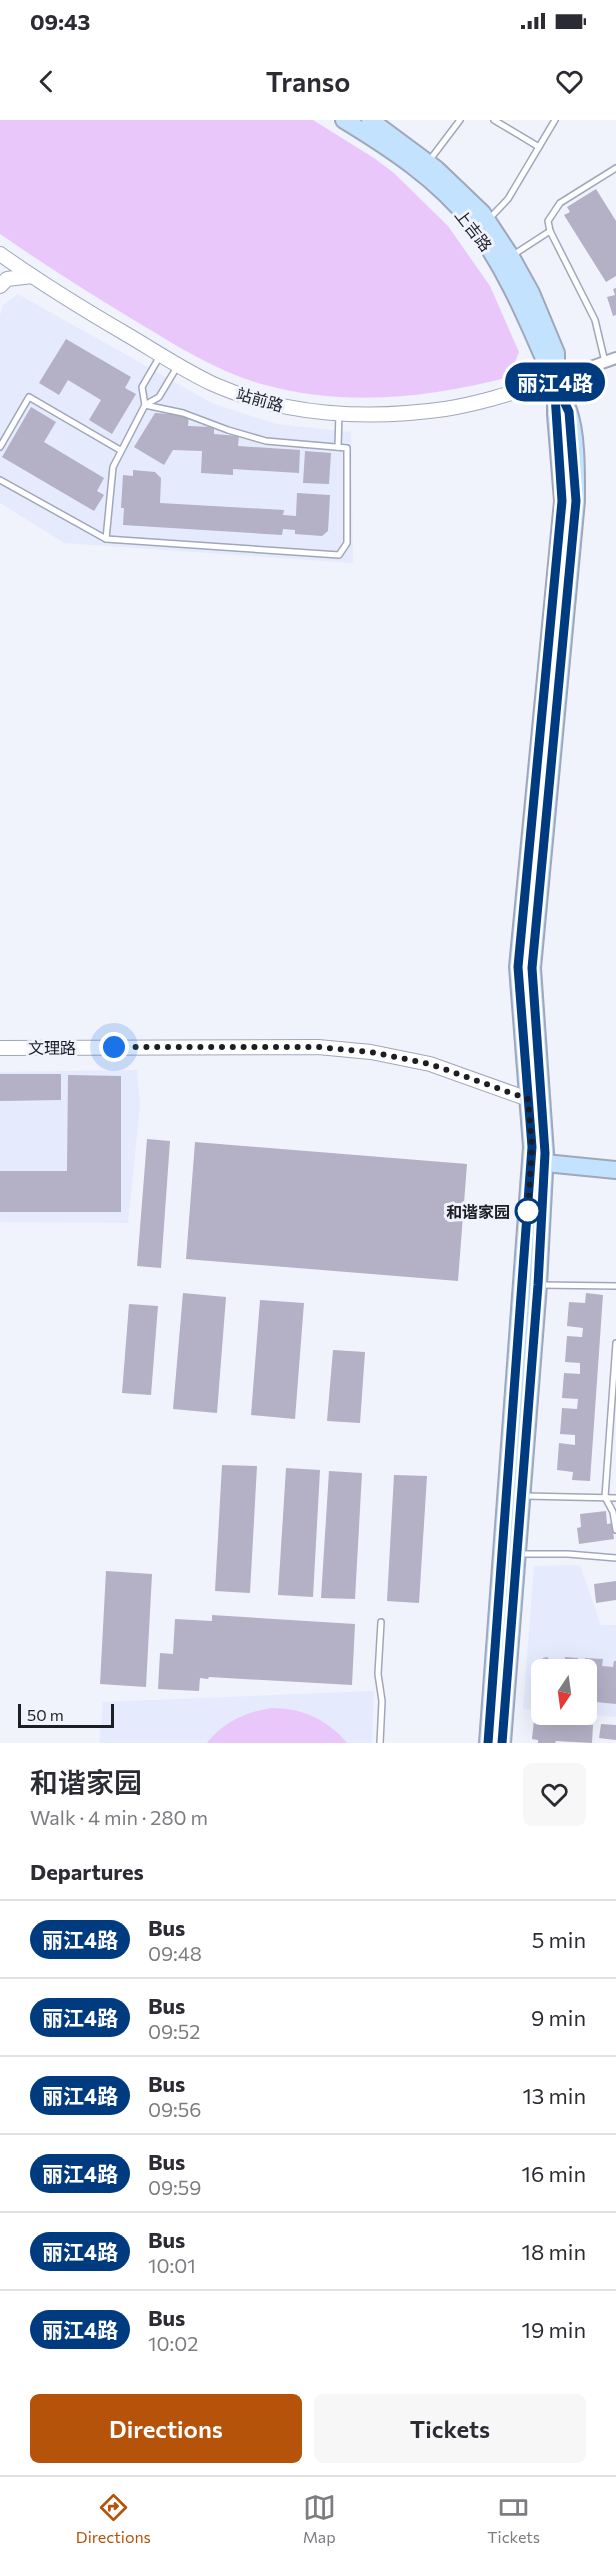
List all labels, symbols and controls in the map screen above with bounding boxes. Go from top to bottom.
text: 09:43 [30,8,90,35]
icon: back [30,65,63,98]
text: Transo [266,65,350,98]
icon: heart [553,65,586,98]
street label: 上吉路 [452,205,496,255]
line badge: 丽江4路 [513,362,597,402]
text: 丽江4路 [517,370,593,395]
street label: 站前路 [234,383,286,415]
your location [99,1032,129,1062]
street label: 文理路 [28,1038,76,1057]
marker: 和谐家园 [515,1198,541,1224]
place label: 和谐家园 [446,1202,510,1221]
north arrow [531,1659,597,1725]
map controls [531,1659,597,1725]
scale bar [18,1701,114,1728]
text: 50 m [27,1705,64,1724]
button: heart [523,1763,586,1826]
text: 和谐家园 [30,1765,142,1799]
text: Walk · 4 min · 280 m [30,1805,208,1829]
text: Departures [30,1858,144,1885]
text: Bus [148,1914,185,1941]
text: 5 min [532,1926,586,1953]
text: 丽江4路 [42,1927,118,1952]
text: 09:48 [148,1941,202,1965]
text: Bus [148,1992,185,2019]
text: 9 min [531,2004,586,2031]
text: 丽江4路 [42,2005,118,2030]
text: 09:52 [148,2019,200,2043]
text: Bus [148,2070,185,2097]
text: 13 min [522,2082,586,2109]
text: 丽江4路 [42,2083,118,2108]
text: 09:56 [148,2097,201,2121]
text: Bus [148,2148,185,2175]
text: 16 min [522,2160,586,2187]
text: 丽江4路 [42,2161,118,2186]
text: 09:59 [148,2175,201,2199]
text: Bus [148,2226,185,2253]
text: 18 min [522,2238,586,2265]
text: 丽江4路 [42,2239,118,2264]
text: 10:01 [148,2253,196,2277]
text: Bus [148,2304,185,2331]
text: 19 min [522,2316,586,2343]
text: 丽江4路 [42,2317,118,2342]
text: 10:02 [148,2331,198,2355]
button: Directions [30,2394,302,2463]
button: Tickets [314,2394,586,2463]
tab: Directions [76,2491,151,2546]
tab: Map [303,2491,336,2546]
tab: Tickets [487,2491,540,2546]

